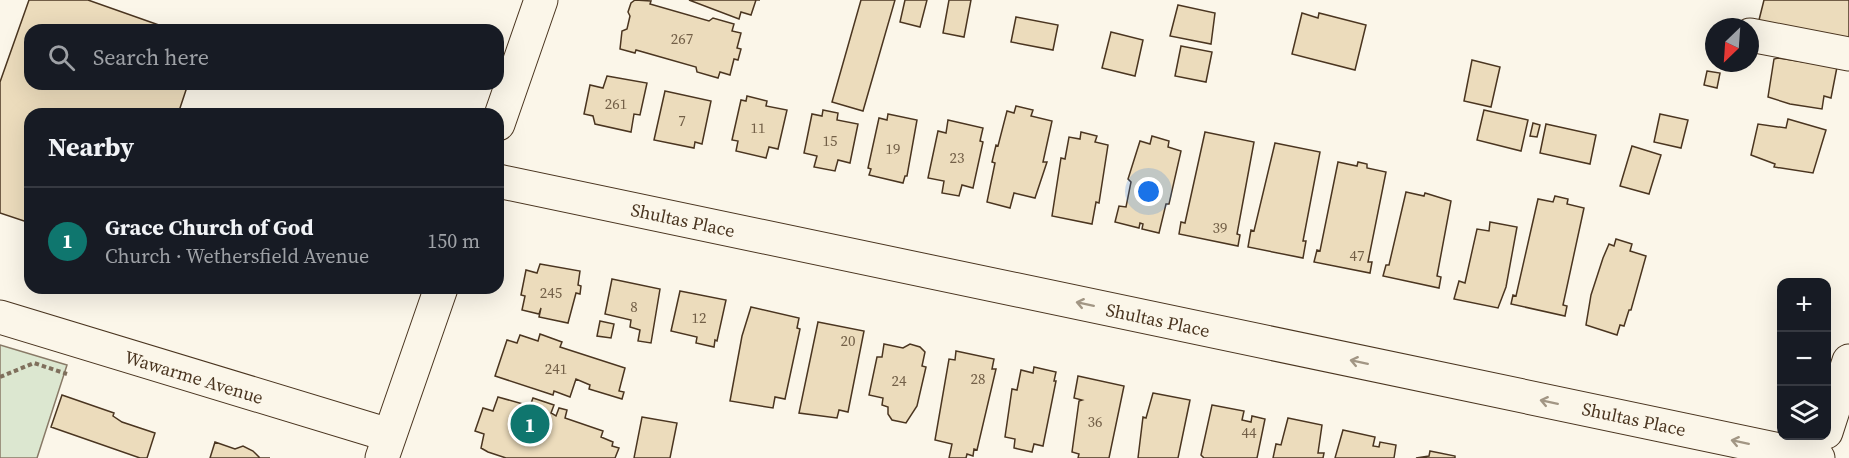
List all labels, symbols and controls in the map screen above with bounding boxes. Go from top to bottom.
north arrow [1705,18,1759,72]
search box [24,24,504,90]
house number: 267 [671,28,693,49]
icon: search [45,41,78,74]
text: Search here [93,42,209,72]
house number: 261 [605,93,627,114]
house number: 7 [678,110,686,131]
house number: 11 [750,117,766,138]
text: Nearby [48,129,134,165]
house number: 15 [822,130,838,151]
house number: 19 [885,138,901,159]
house number: 23 [949,147,965,168]
your location [1134,177,1163,206]
street label: Shultas Place [629,197,737,243]
text: Grace Church of God [105,212,314,242]
house number: 39 [1212,217,1228,238]
text: 1 [62,227,73,255]
text: 150 m [427,227,480,255]
text: Church · Wethersfield Avenue [105,242,369,270]
house number: 47 [1349,245,1365,266]
map controls [1777,278,1831,440]
button: + [1777,278,1831,332]
house number: 245 [540,282,562,303]
house number: 8 [630,296,638,317]
street label: Shultas Place [1104,297,1212,343]
one-way arrow [1076,298,1095,310]
house number: 12 [691,307,707,328]
house number: 20 [840,330,856,351]
button: − [1777,332,1831,386]
street label: Wawarme Avenue [122,344,266,410]
one-way arrow [1349,355,1368,367]
house number: 241 [545,358,567,379]
house number: 28 [970,368,986,389]
house number: 24 [891,370,907,391]
button: layers [1777,386,1831,440]
one-way arrow [1540,395,1559,407]
street label: Shultas Place [1580,396,1688,442]
pin: 1 [510,402,550,446]
house number: 36 [1087,411,1103,432]
house number: 44 [1241,422,1257,443]
one-way arrow [1731,435,1750,447]

